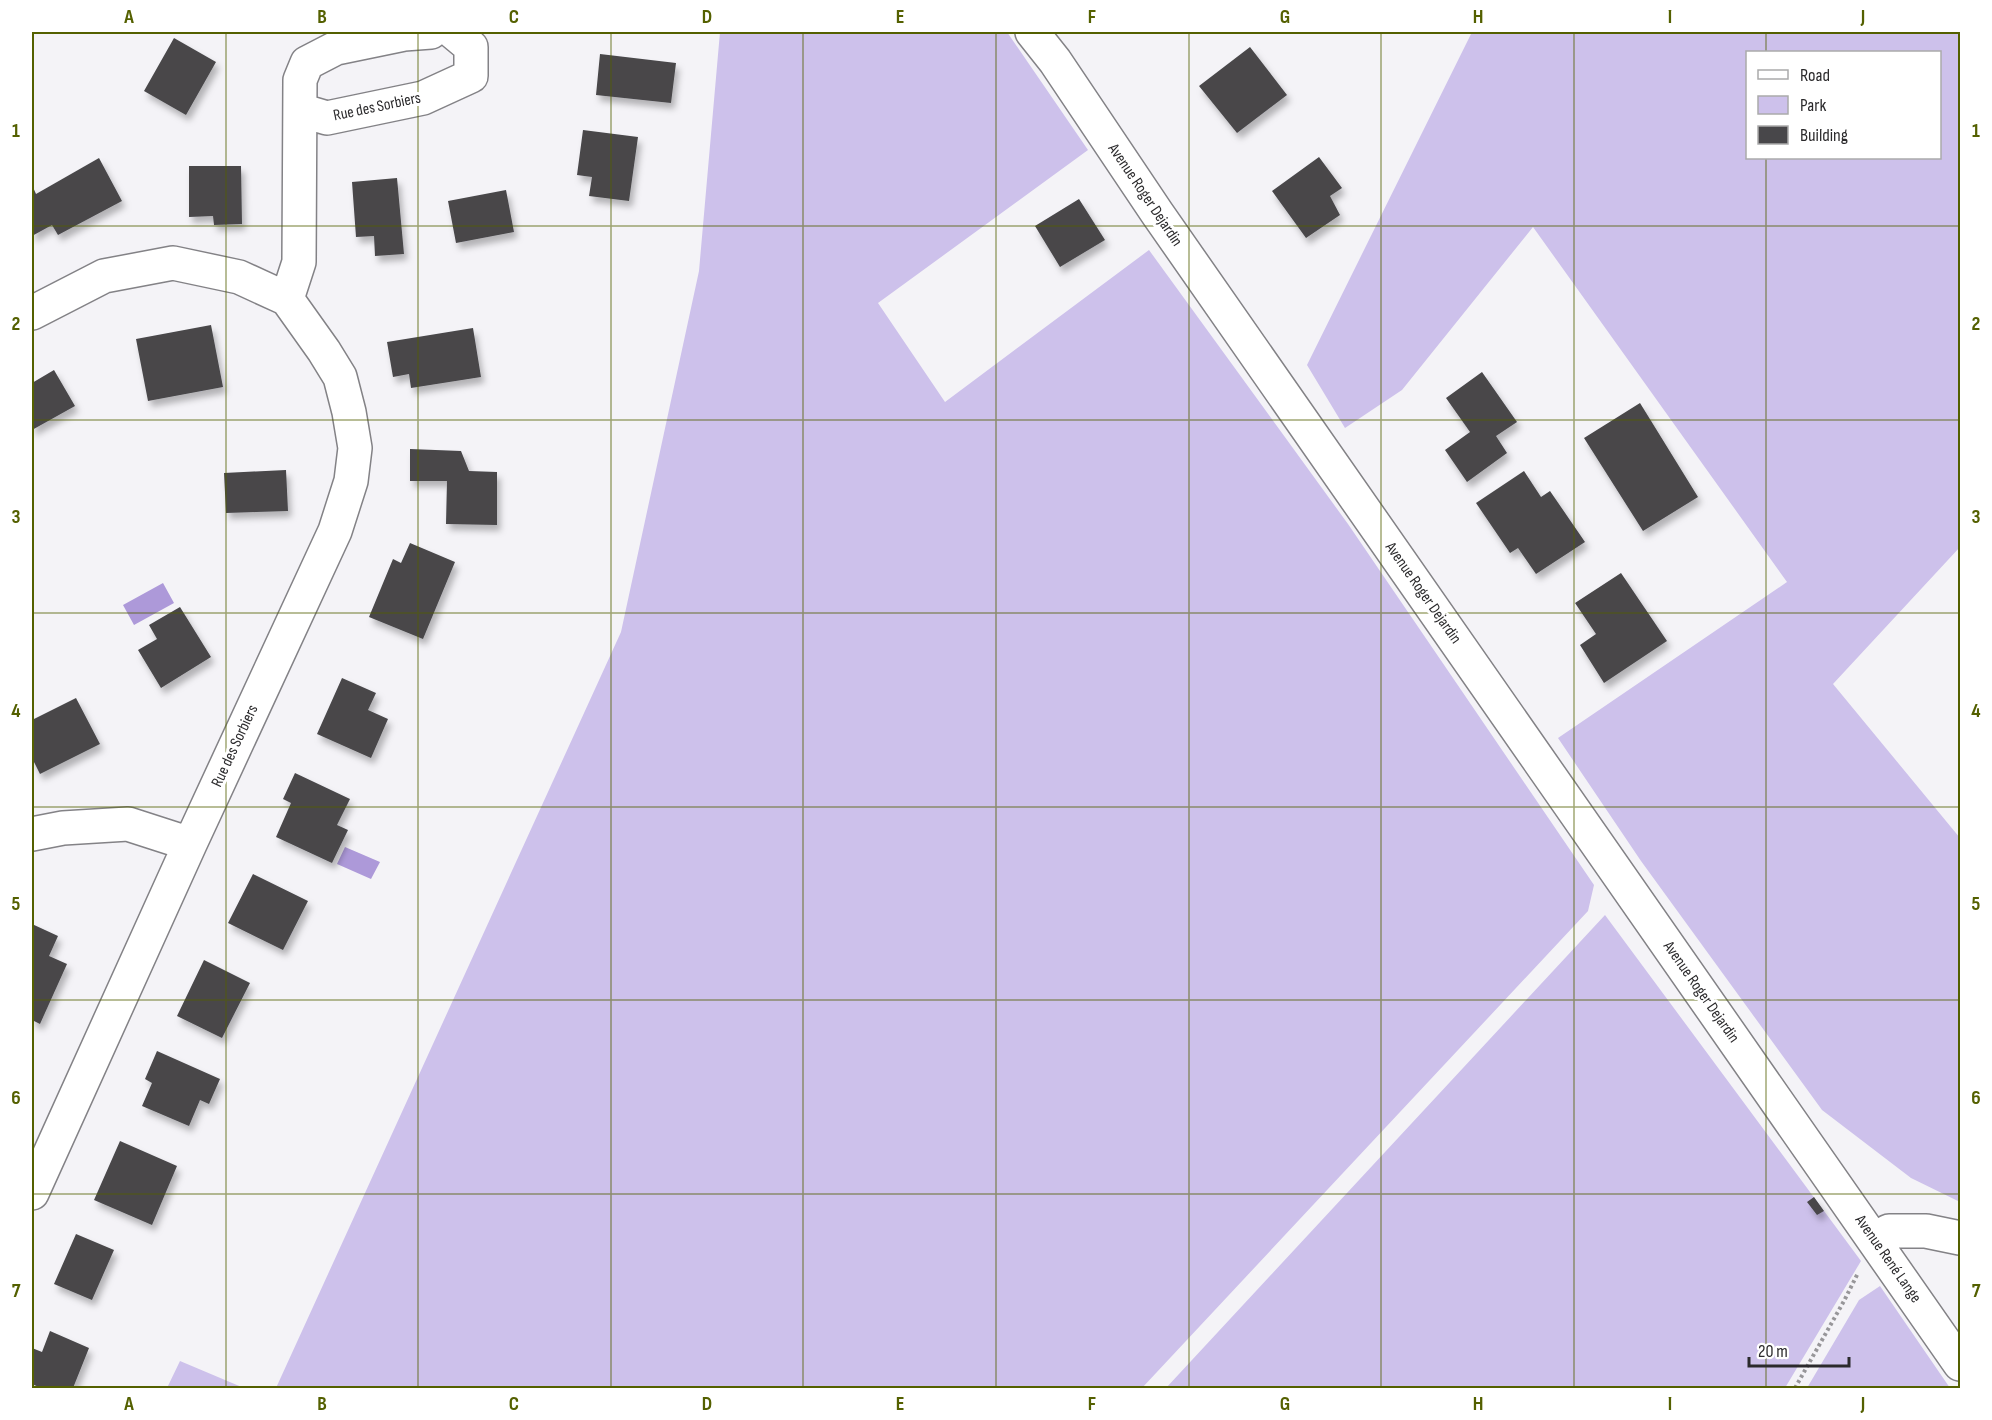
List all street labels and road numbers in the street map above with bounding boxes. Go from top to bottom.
street label: Rue des Sorbiers [332,88,423,126]
street label: Avenue Roger Dejardin [1103,139,1186,250]
street label: Avenue Roger Dejardin [1380,538,1465,647]
street label: Rue des Sorbiers [208,702,262,790]
street label: Avenue Roger Dejardin [1658,937,1743,1046]
street label: Avenue René Lange [1850,1211,1925,1307]

